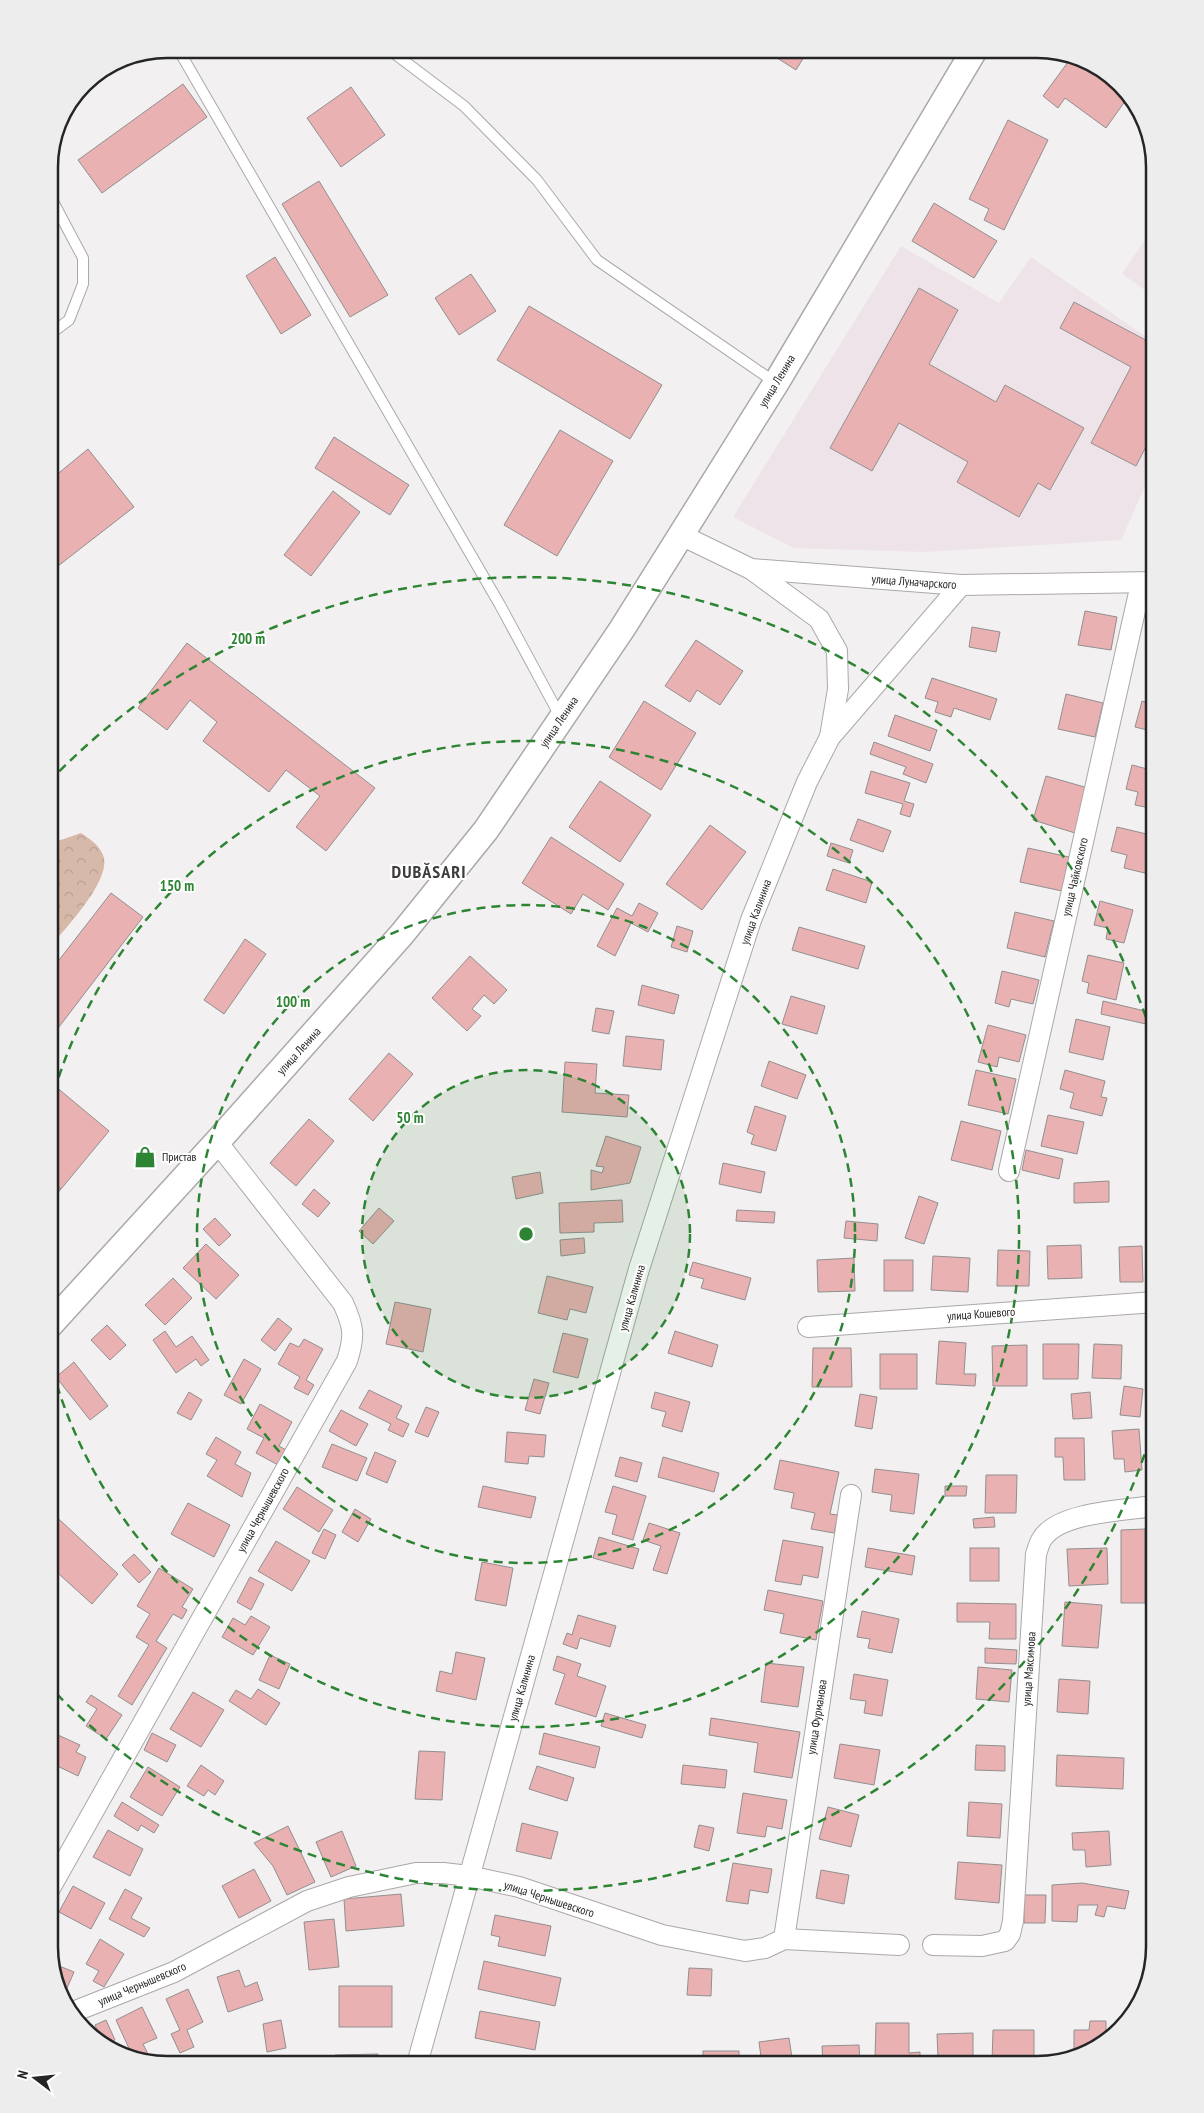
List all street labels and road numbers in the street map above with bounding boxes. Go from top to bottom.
street label: улица Ленина [755,352,798,410]
street label: улица Луначарского [871,571,957,592]
street label: улица Ленина [536,693,581,750]
street label: улица Чайковского [1058,836,1091,918]
street label: улица Калинина [737,877,774,947]
street label: улица Ленина [273,1024,324,1077]
street label: улица Калинина [615,1263,648,1333]
street label: улица Кошевого [946,1304,1016,1323]
street label: улица Чернышевского [233,1465,292,1555]
street label: улица Максимова [1018,1631,1039,1707]
street label: улица Калинина [505,1653,538,1723]
street label: улица Фурманова [803,1678,830,1755]
street label: улица Чернышевского [502,1877,596,1920]
street label: улица Чернышевского [95,1958,188,2009]

